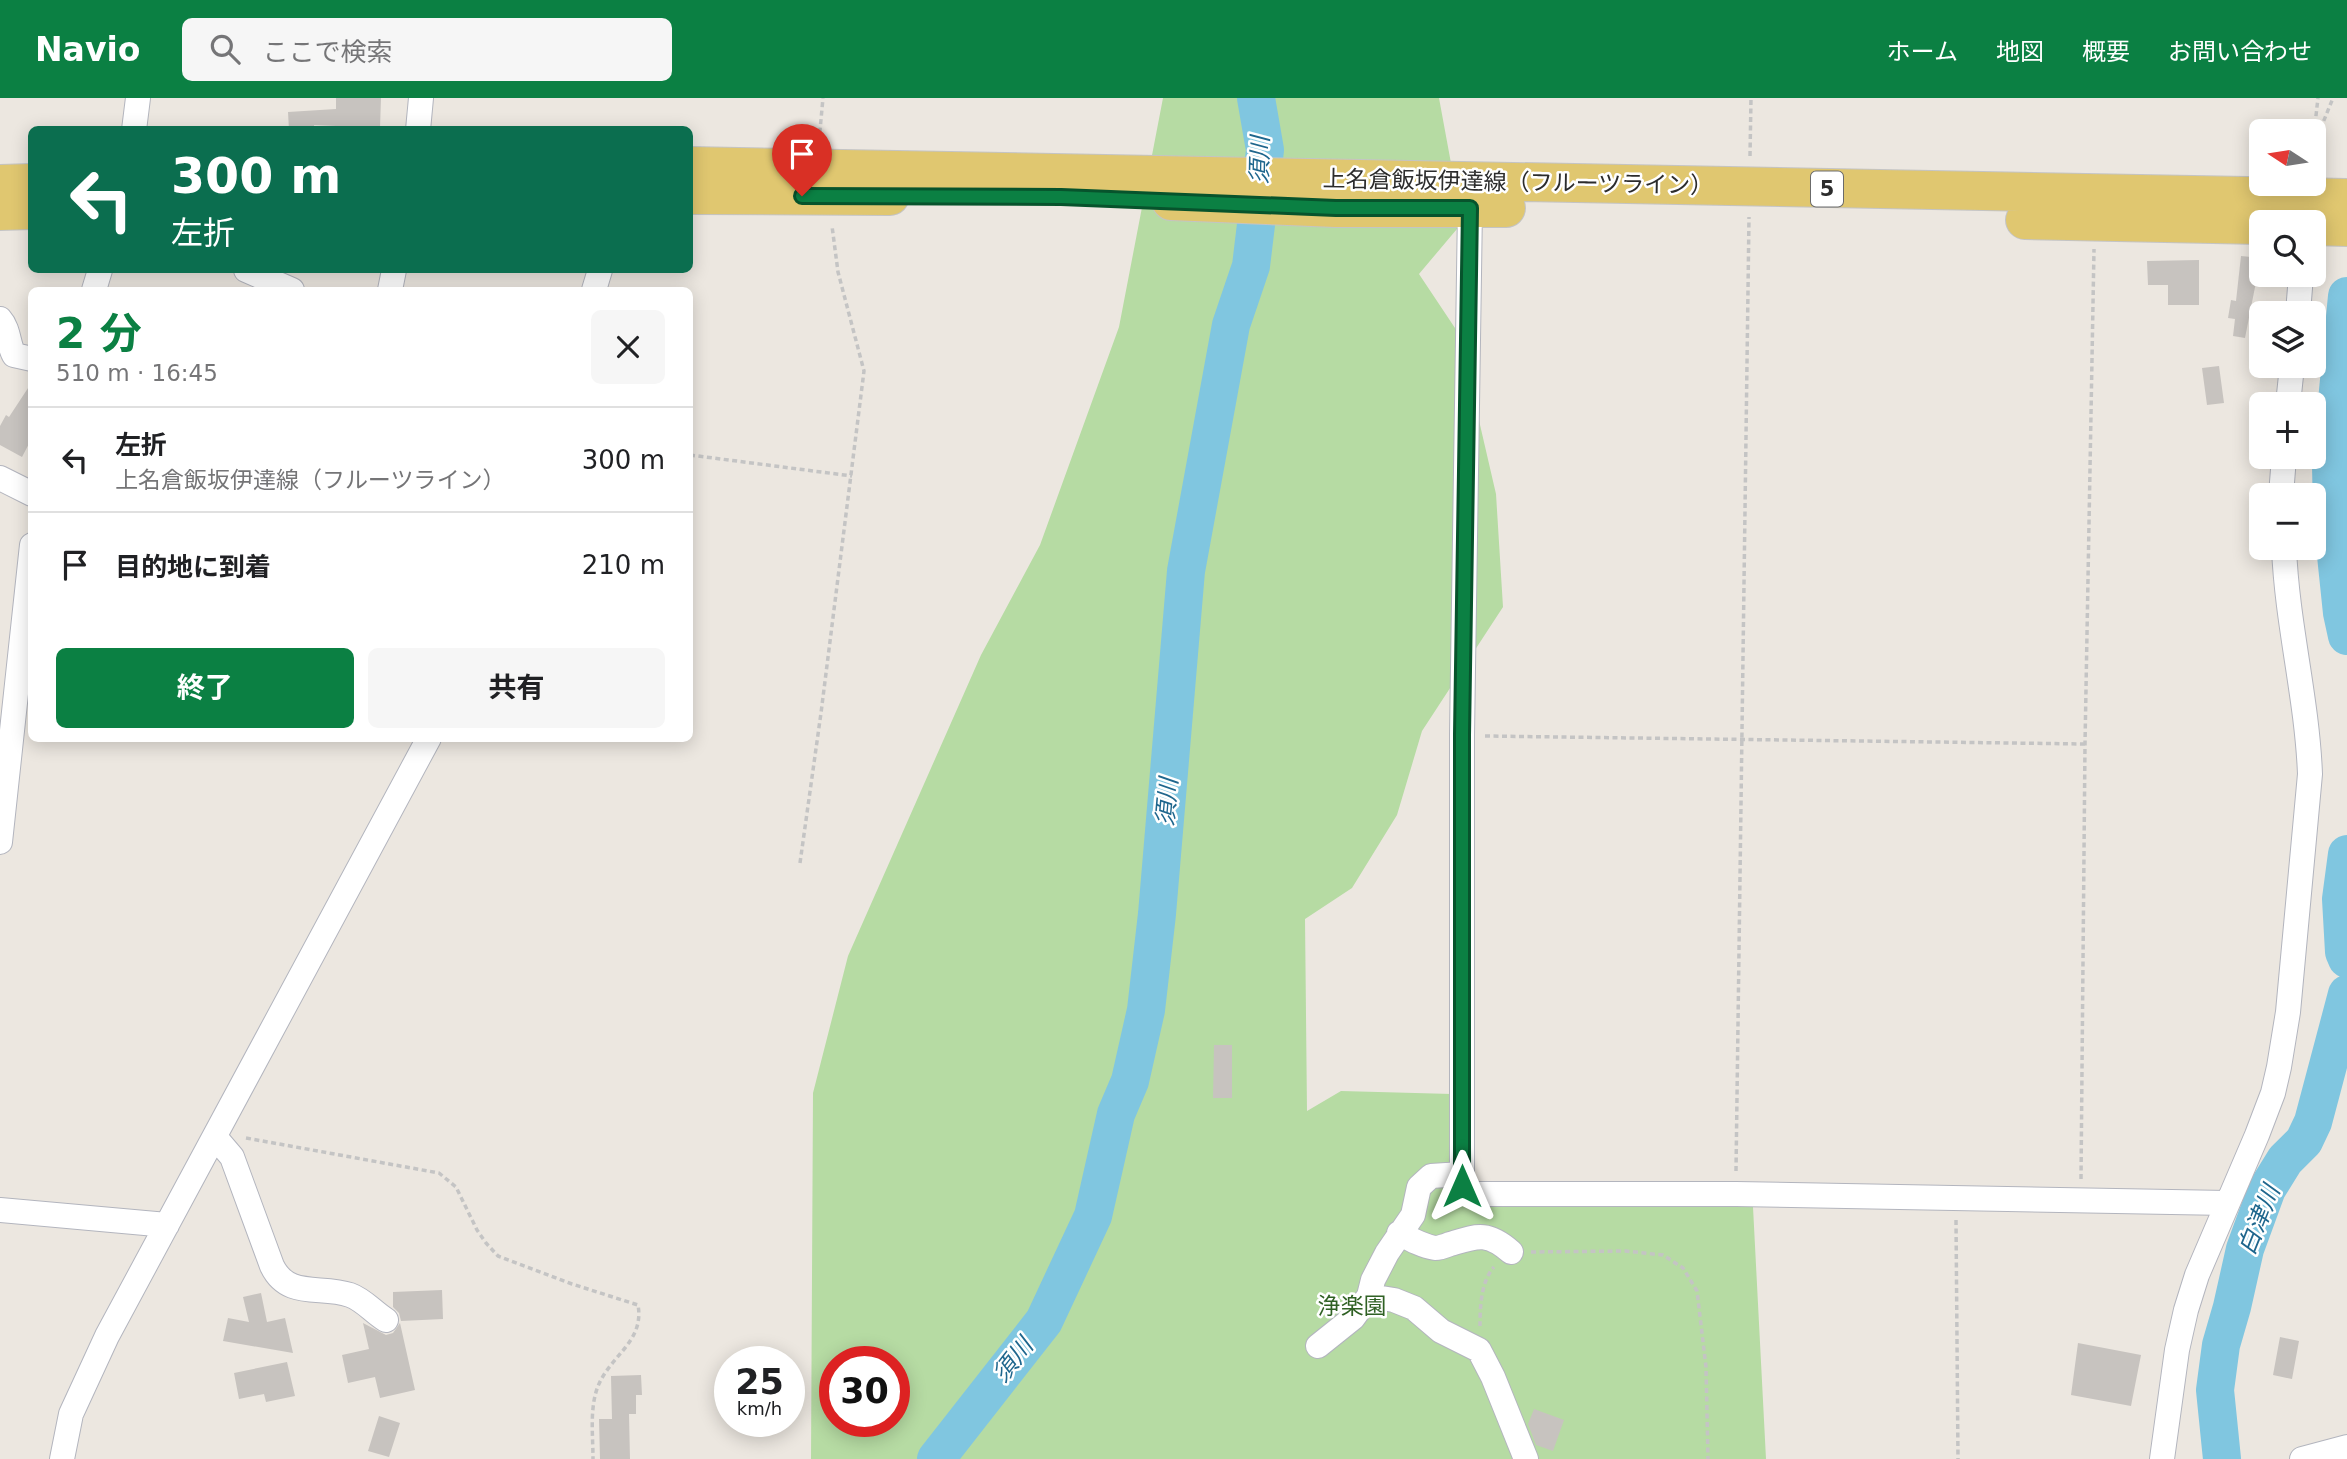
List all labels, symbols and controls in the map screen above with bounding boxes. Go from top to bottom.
search box [182,18,672,81]
text: Navio [35,30,140,69]
icon: search [206,30,244,68]
text: ここで検索 [262,37,392,67]
text: ホーム [1887,38,1958,66]
text: 地図 [1996,38,2044,66]
text: 概要 [2082,38,2130,66]
text: お問い合わせ [2168,38,2312,66]
north arrow [2249,119,2326,196]
map controls [2249,119,2326,560]
pin [772,124,832,196]
water label: 須川 [1246,133,1274,184]
icon: arrive [783,135,821,173]
text: 300 m [171,148,341,205]
icon: left [56,154,147,245]
street label: 上名倉飯坂伊達線（フルーツライン） [1323,166,1713,198]
road number: 5 [1811,172,1843,206]
button: search [2249,210,2326,287]
text: 左折 [171,214,235,252]
button: layers [2249,301,2326,378]
text: 2 分 [56,309,142,358]
button: close [591,310,665,384]
text: 510 m · 16:45 [56,360,218,386]
button: + [2249,392,2326,469]
text: 左折 [115,430,167,460]
icon: left [56,441,94,479]
text: 300 m [582,445,665,475]
text: 上名倉飯坂伊達線（フルーツライン） [115,467,506,493]
button: − [2249,483,2326,560]
icon: arrive [56,546,94,584]
text: 210 m [582,550,665,580]
text: 目的地に到着 [115,552,271,582]
button: 終了 [56,648,354,728]
button: 共有 [368,648,665,728]
water label: 須川 [1151,774,1183,827]
position arrow [1425,1149,1499,1223]
water label: 白津川 [2233,1179,2287,1259]
park label: 浄楽園 [1318,1293,1387,1319]
water label: 須川 [987,1330,1041,1388]
speed limit sign: 30 [819,1346,910,1437]
text: 25 [735,1362,784,1402]
text: km/h [737,1398,782,1419]

